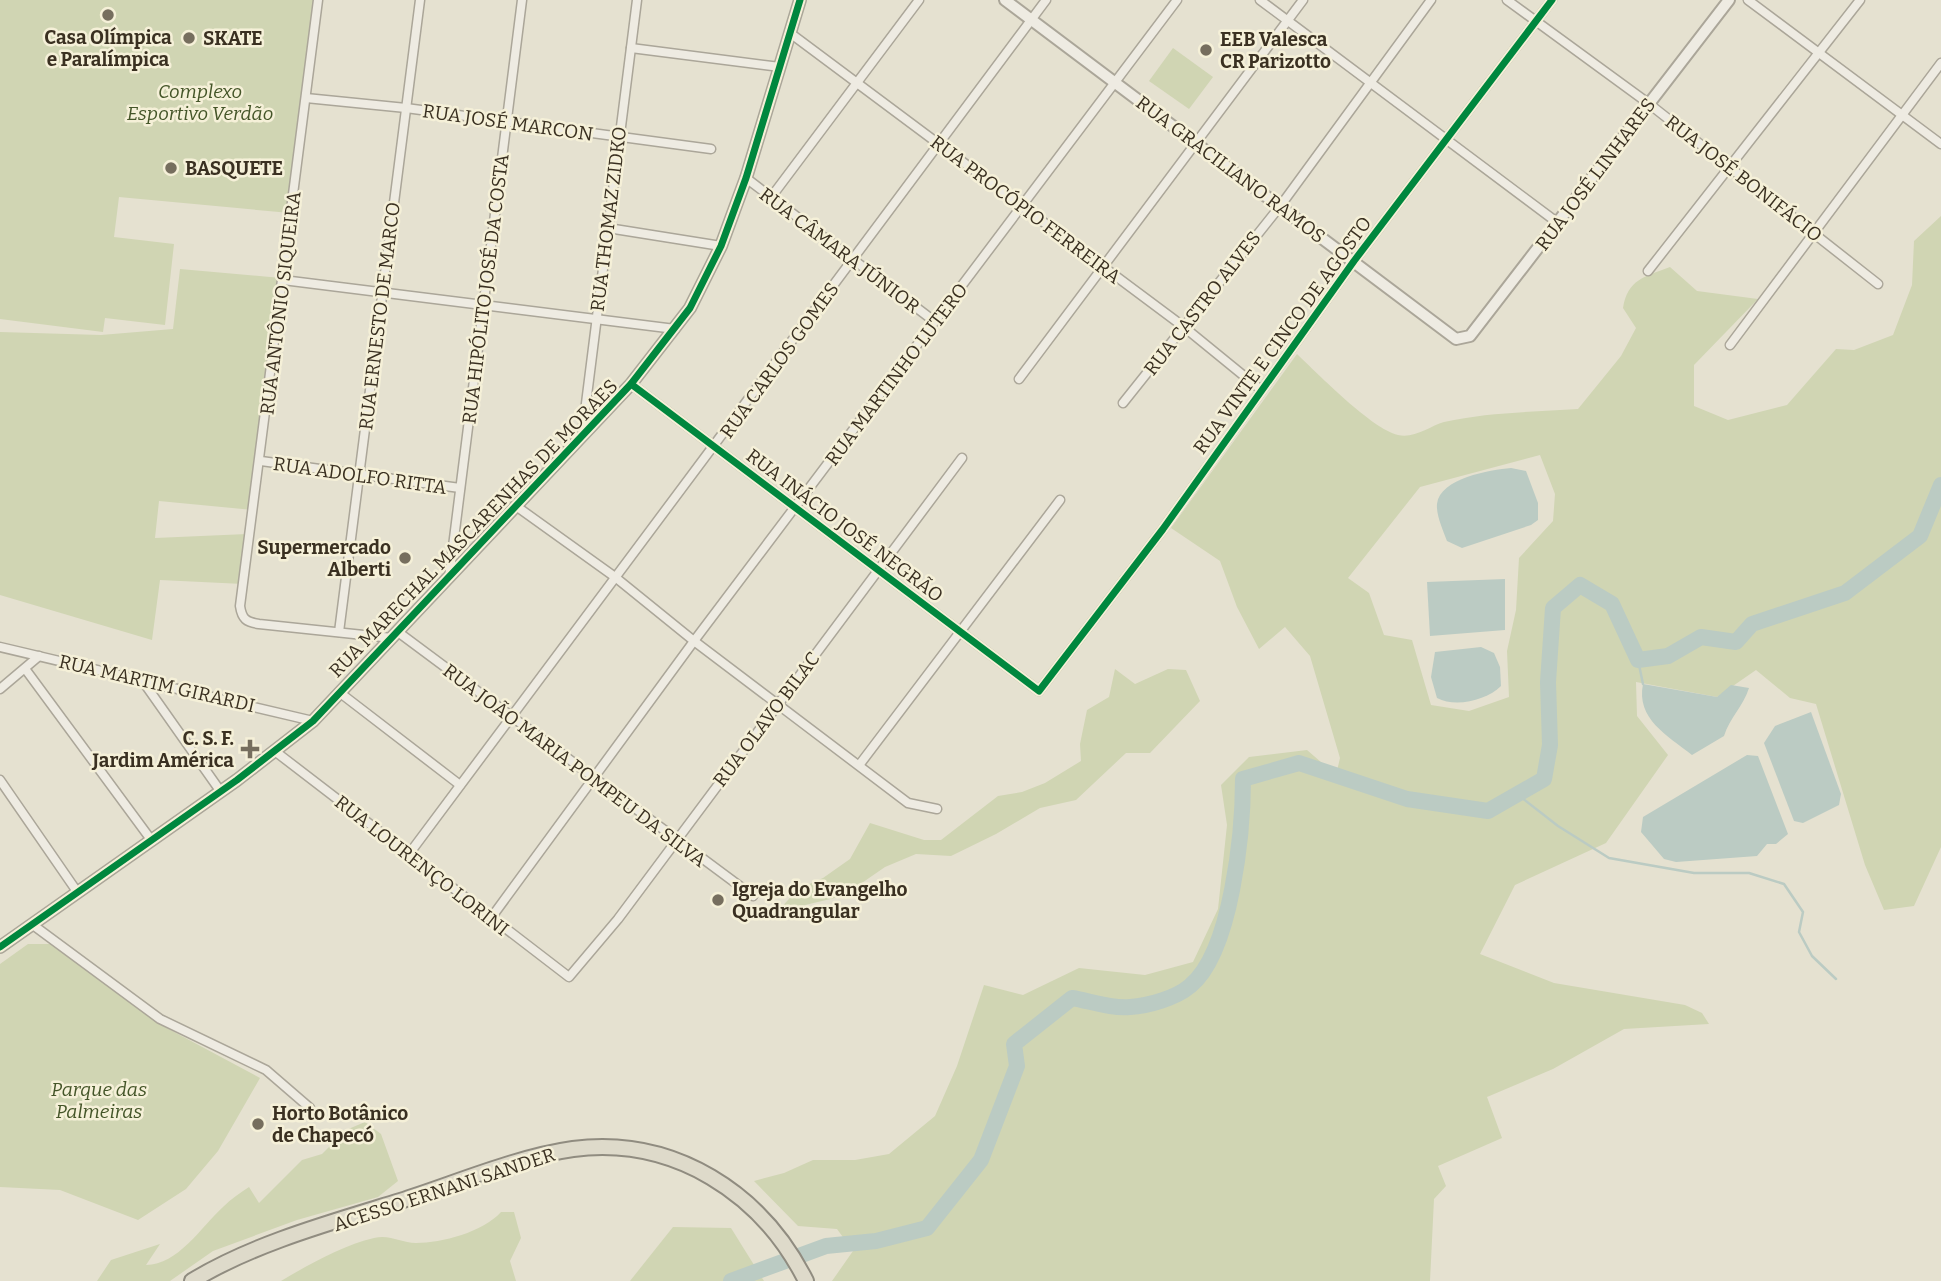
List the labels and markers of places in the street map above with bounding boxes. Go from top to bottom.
marker: Casa Olímpica e Paralímpica [100,7,116,23]
place label: Casa Olímpica e Paralímpica [44,26,172,71]
place label: SKATE [203,27,263,50]
place label: EEB Valesca CR Parizotto [1220,28,1331,73]
marker: SKATE [181,30,197,46]
marker: EEB Valesca CR Parizotto [1198,42,1214,58]
place label: BASQUETE [185,157,283,180]
marker: BASQUETE [163,160,179,176]
place label: Supermercado Alberti [257,536,391,581]
marker: Supermercado Alberti [397,550,413,566]
place label: C. S. F. Jardim América [92,727,234,772]
marker: C. S. F. Jardim América [240,739,260,759]
place label: Igreja do Evangelho Quadrangular [732,878,908,923]
marker: Igreja do Evangelho Quadrangular [710,892,726,908]
place label: Horto Botânico de Chapecó [272,1102,408,1147]
marker: Horto Botânico de Chapecó [250,1116,266,1132]

